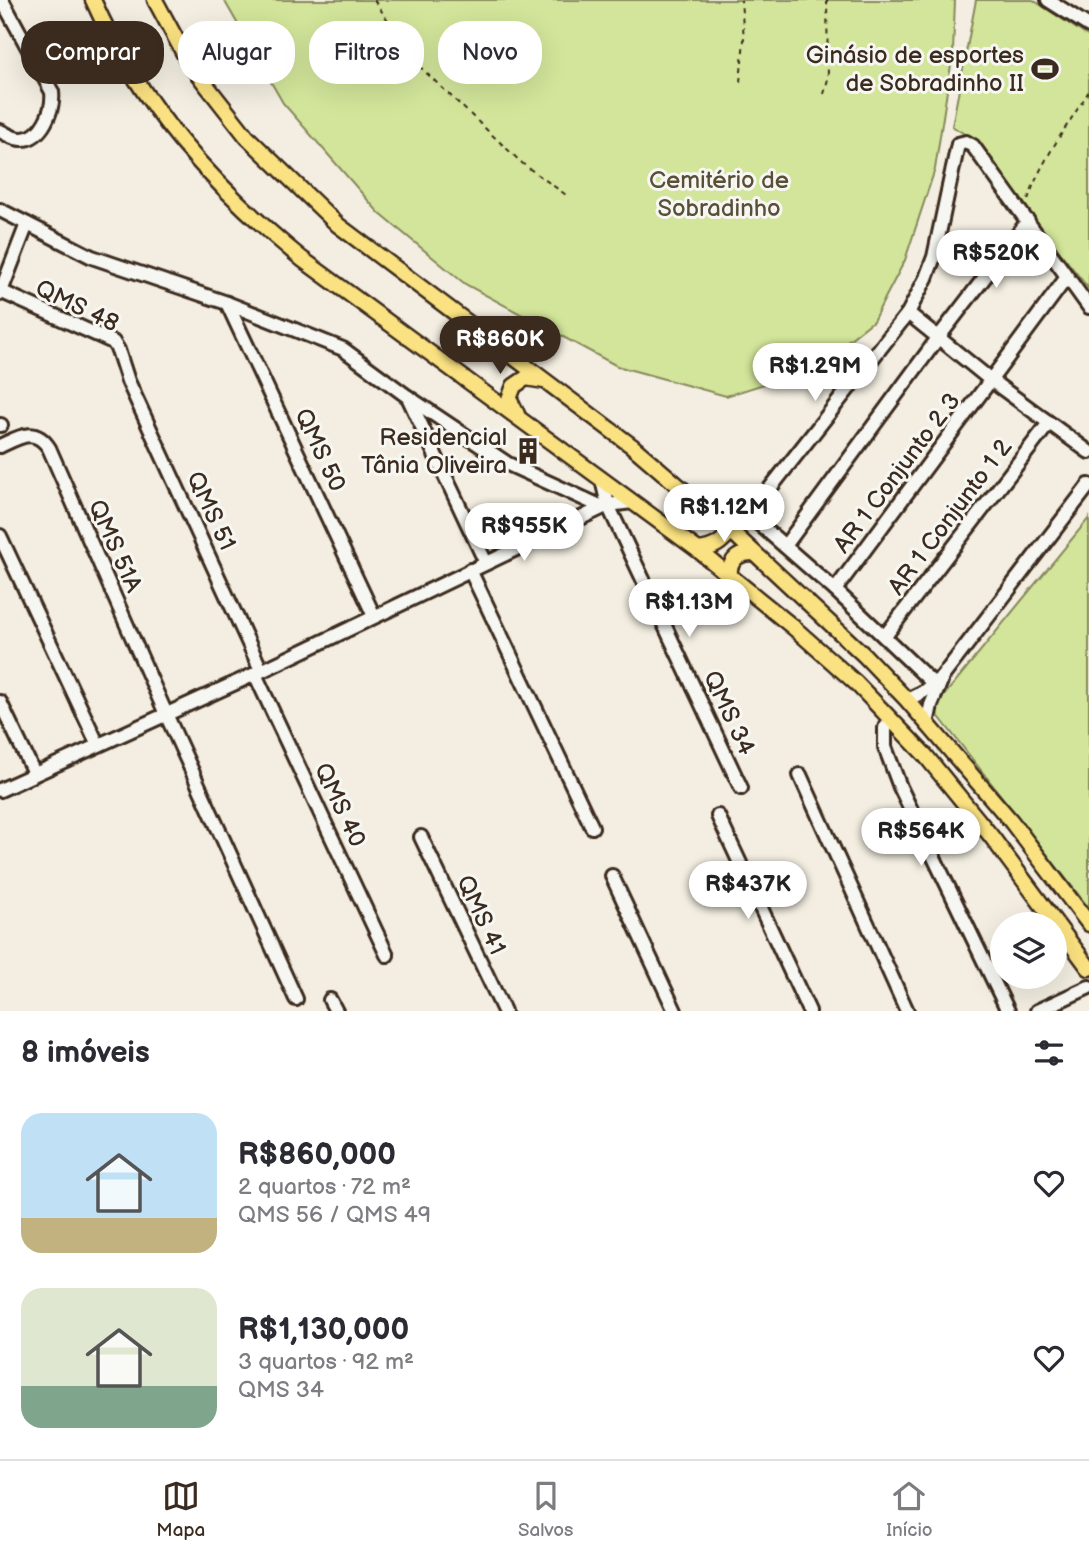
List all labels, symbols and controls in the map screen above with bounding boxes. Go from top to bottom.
chip: Comprar [21,21,164,84]
chip: Alugar [178,21,295,84]
chip: Filtros [309,21,424,84]
chip: Novo [438,21,542,84]
place label: Ginásio de esportes de Sobradinho II [806,41,1024,98]
sports icon: Ginásio de esportes de Sobradinho II [1030,54,1060,84]
park label: Cemitério de Sobradinho [649,166,789,223]
pin: R$520K [939,230,1053,290]
text: R$520K [952,239,1040,267]
street label: QMS 48 [31,273,123,339]
pin: R$860K [443,316,557,376]
text: R$860K [456,325,544,353]
pin: R$1.29M [750,344,880,403]
text: R$1.29M [769,352,861,380]
street label: AR 1 Conjunto 2 3 [827,387,967,559]
street label: QMS 50 [288,404,352,496]
place label: Residencial Tânia Oliveira [361,423,507,480]
street label: AR 1 Conjunto 1 2 [882,433,1018,601]
building icon: Residencial Tânia Oliveira [513,436,543,466]
street label: QMS 51 [180,467,242,555]
pin: R$1.12M [659,484,789,544]
text: R$1.12M [680,493,768,521]
street label: QMS 51A [82,495,148,597]
pin: R$955K [467,504,581,563]
text: R$955K [481,512,567,540]
pin: R$1.13M [624,580,754,639]
text: R$1.13M [645,588,733,616]
street label: QMS 34 [697,666,761,760]
street label: QMS 40 [308,758,372,852]
pin: R$564K [864,808,978,868]
text: R$564K [877,817,965,845]
pin: R$437K [691,862,805,921]
text: R$437K [705,870,791,898]
street label: QMS 41 [450,871,512,959]
map controls [990,912,1067,989]
button: layers [990,912,1067,989]
icon: filters [1030,1034,1068,1072]
text: 8 imóveis [21,1035,150,1071]
text: R$860,000 [238,1137,396,1173]
icon: home [77,1141,161,1225]
icon: heart [1030,1164,1068,1202]
text: 2 quartos · 72 m² [238,1173,411,1201]
text: QMS 56 / QMS 49 [238,1201,431,1229]
text: R$1,130,000 [238,1312,409,1348]
icon: home [77,1316,161,1400]
icon: heart [1030,1339,1068,1377]
text: 3 quartos · 92 m² [238,1348,414,1376]
text: QMS 34 [238,1376,324,1404]
tab: Mapa [156,1477,205,1542]
tab: Salvos [518,1477,574,1542]
tab: Início [886,1477,933,1542]

